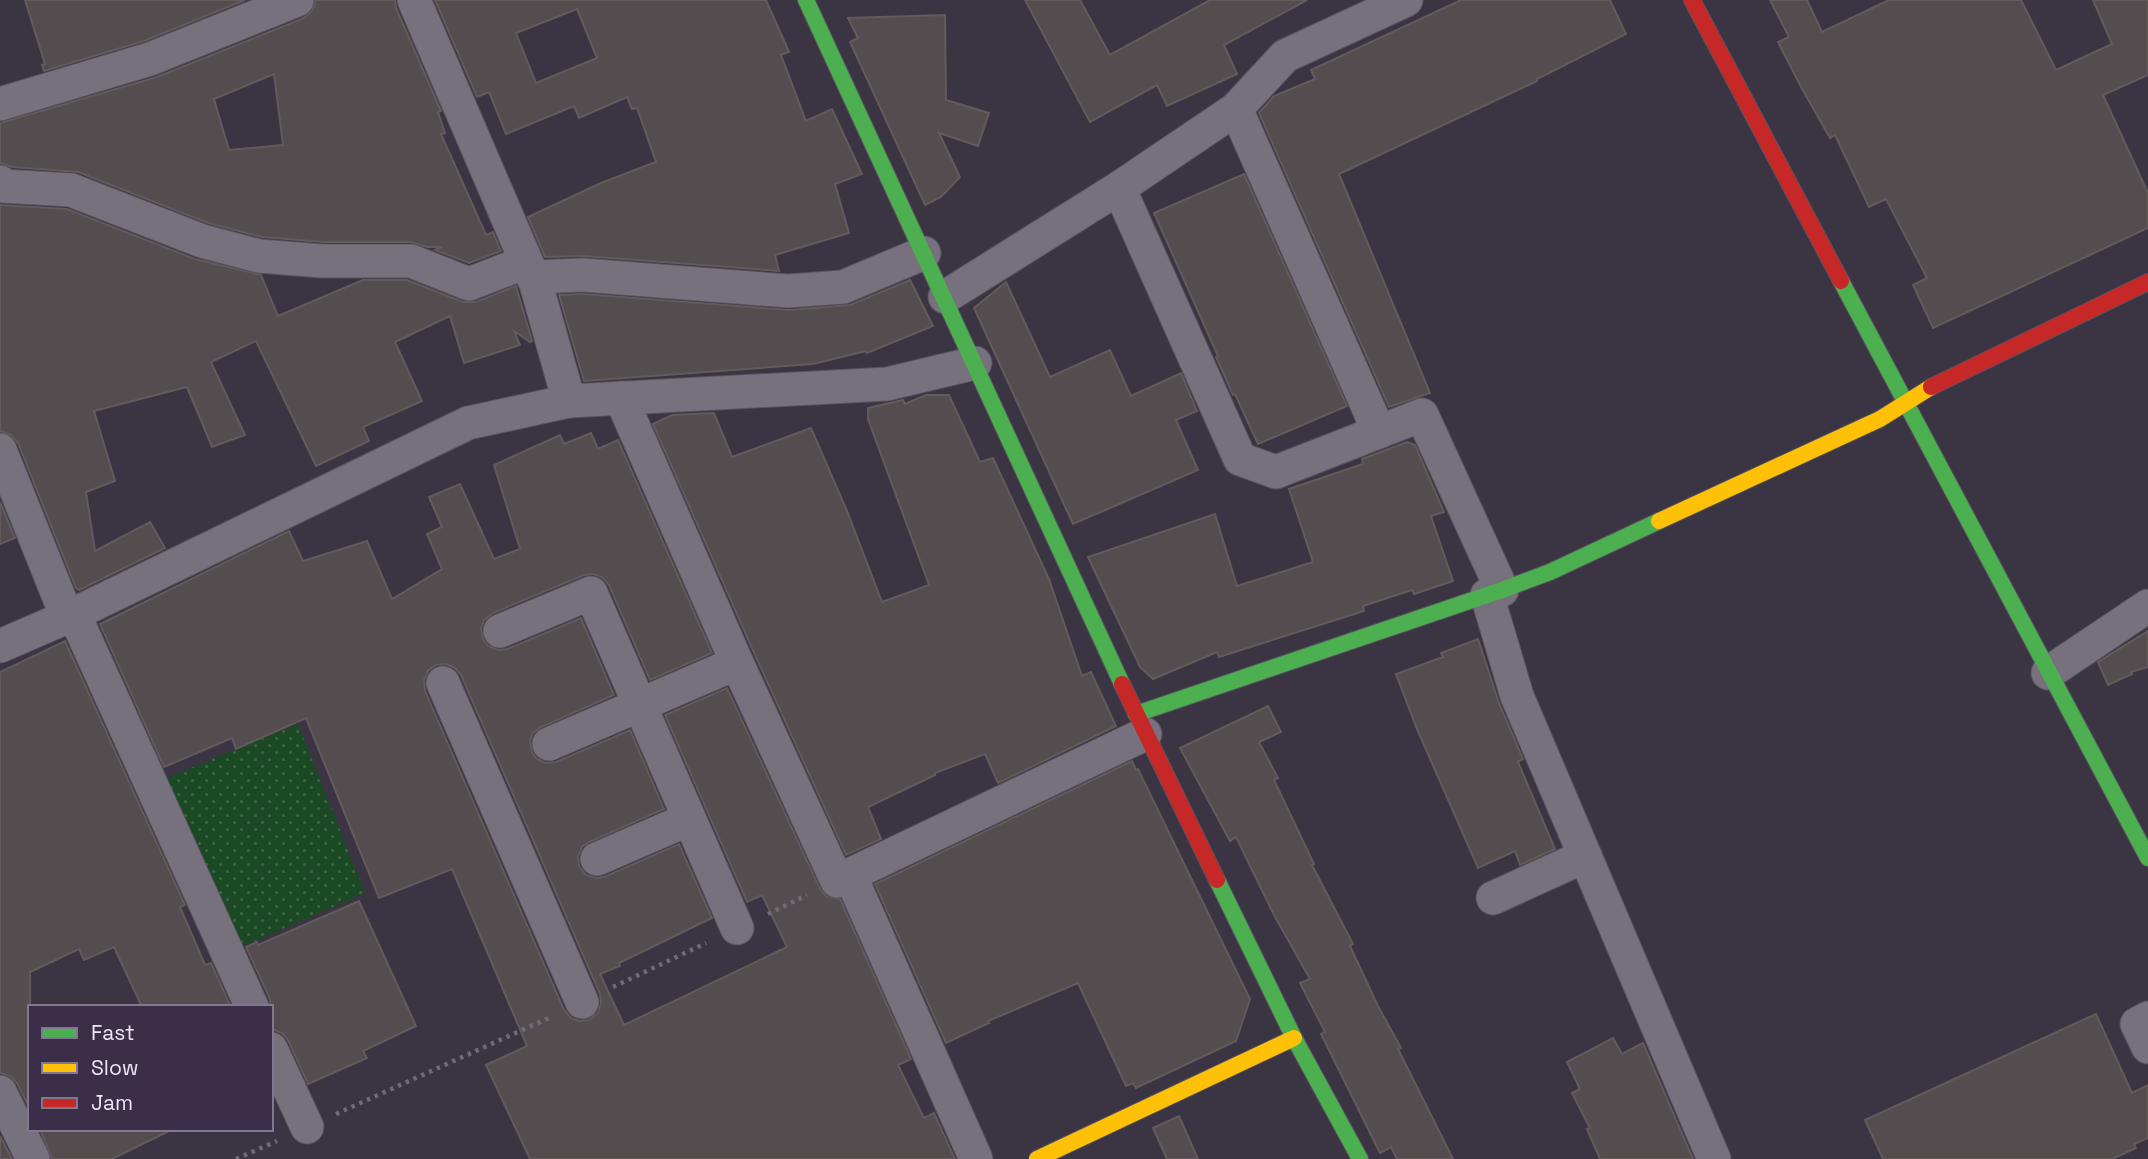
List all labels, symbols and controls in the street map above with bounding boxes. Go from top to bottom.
legend [28,1005,273,1131]
text: Fast [91,1019,135,1046]
text: Slow [91,1054,139,1081]
text: Jam [91,1089,133,1116]

